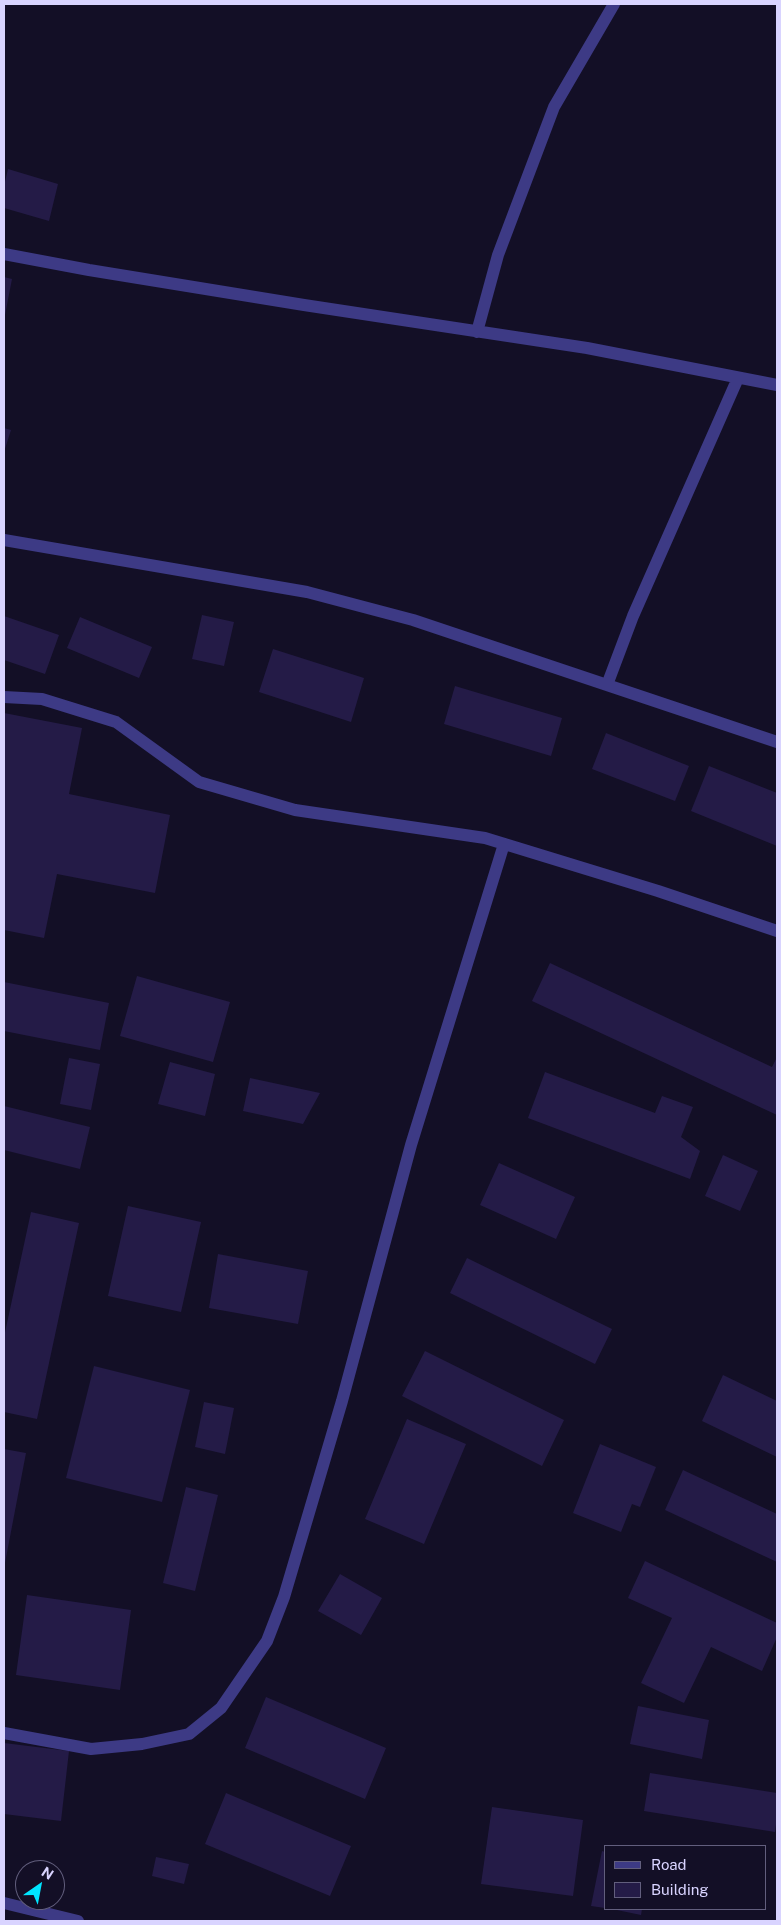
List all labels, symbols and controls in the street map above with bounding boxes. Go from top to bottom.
legend [604,1845,766,1910]
text: Road [651,1856,687,1873]
north arrow [15,1860,65,1910]
text: N [39,1864,57,1883]
text: Building [651,1881,709,1898]

